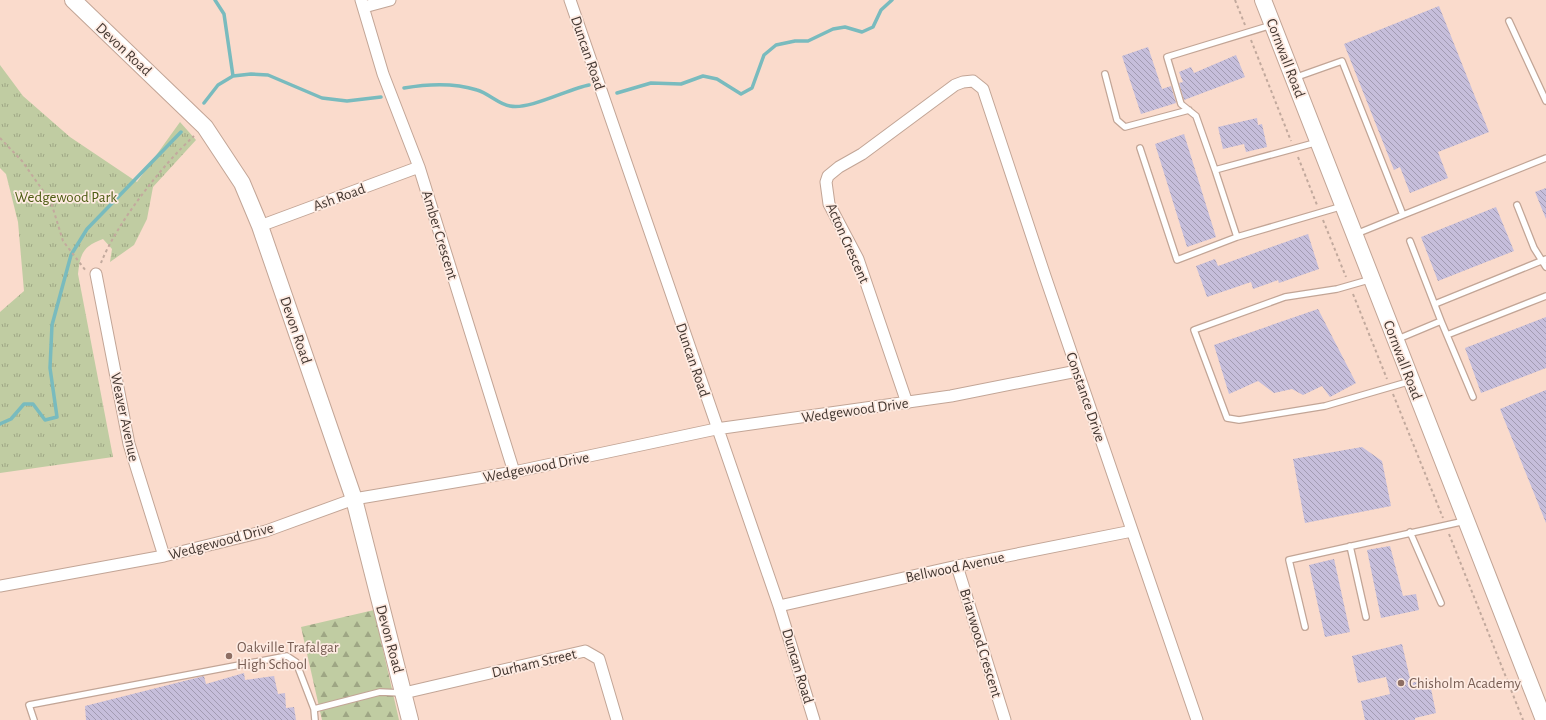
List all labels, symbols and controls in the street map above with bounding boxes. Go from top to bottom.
street label: Duncan Road [568,14,607,92]
street label: Cornwall Road [1264,16,1308,100]
street label: Devon Road [93,20,155,79]
street label: Ash Road [311,181,367,214]
street label: Amber Crescent [419,189,460,282]
park label: Wedgewood Park [15,190,117,205]
street label: Acton Crescent [823,201,872,286]
street label: Devon Road [277,295,314,366]
street label: Cornwall Road [1381,318,1425,402]
street label: Duncan Road [673,321,712,399]
street label: Constance Drive [1063,350,1108,444]
street label: Weaver Avenue [108,371,141,463]
street label: Wedgewood Drive [801,396,910,425]
street label: Wedgewood Drive [482,450,590,485]
street label: Wedgewood Drive [167,520,275,563]
street label: Bellwood Avenue [904,550,1006,585]
street label: Briarwood Crescent [957,587,1004,700]
street label: Devon Road [373,603,406,675]
street label: Duncan Road [779,627,816,706]
place label: Oakville Trafalgar High School [237,640,339,672]
street label: Durham Street [490,646,578,681]
marker: Oakville Trafalgar High School [224,651,234,661]
place label: Chisholm Academy [1409,676,1521,691]
marker: Chisholm Academy [1396,678,1406,688]

